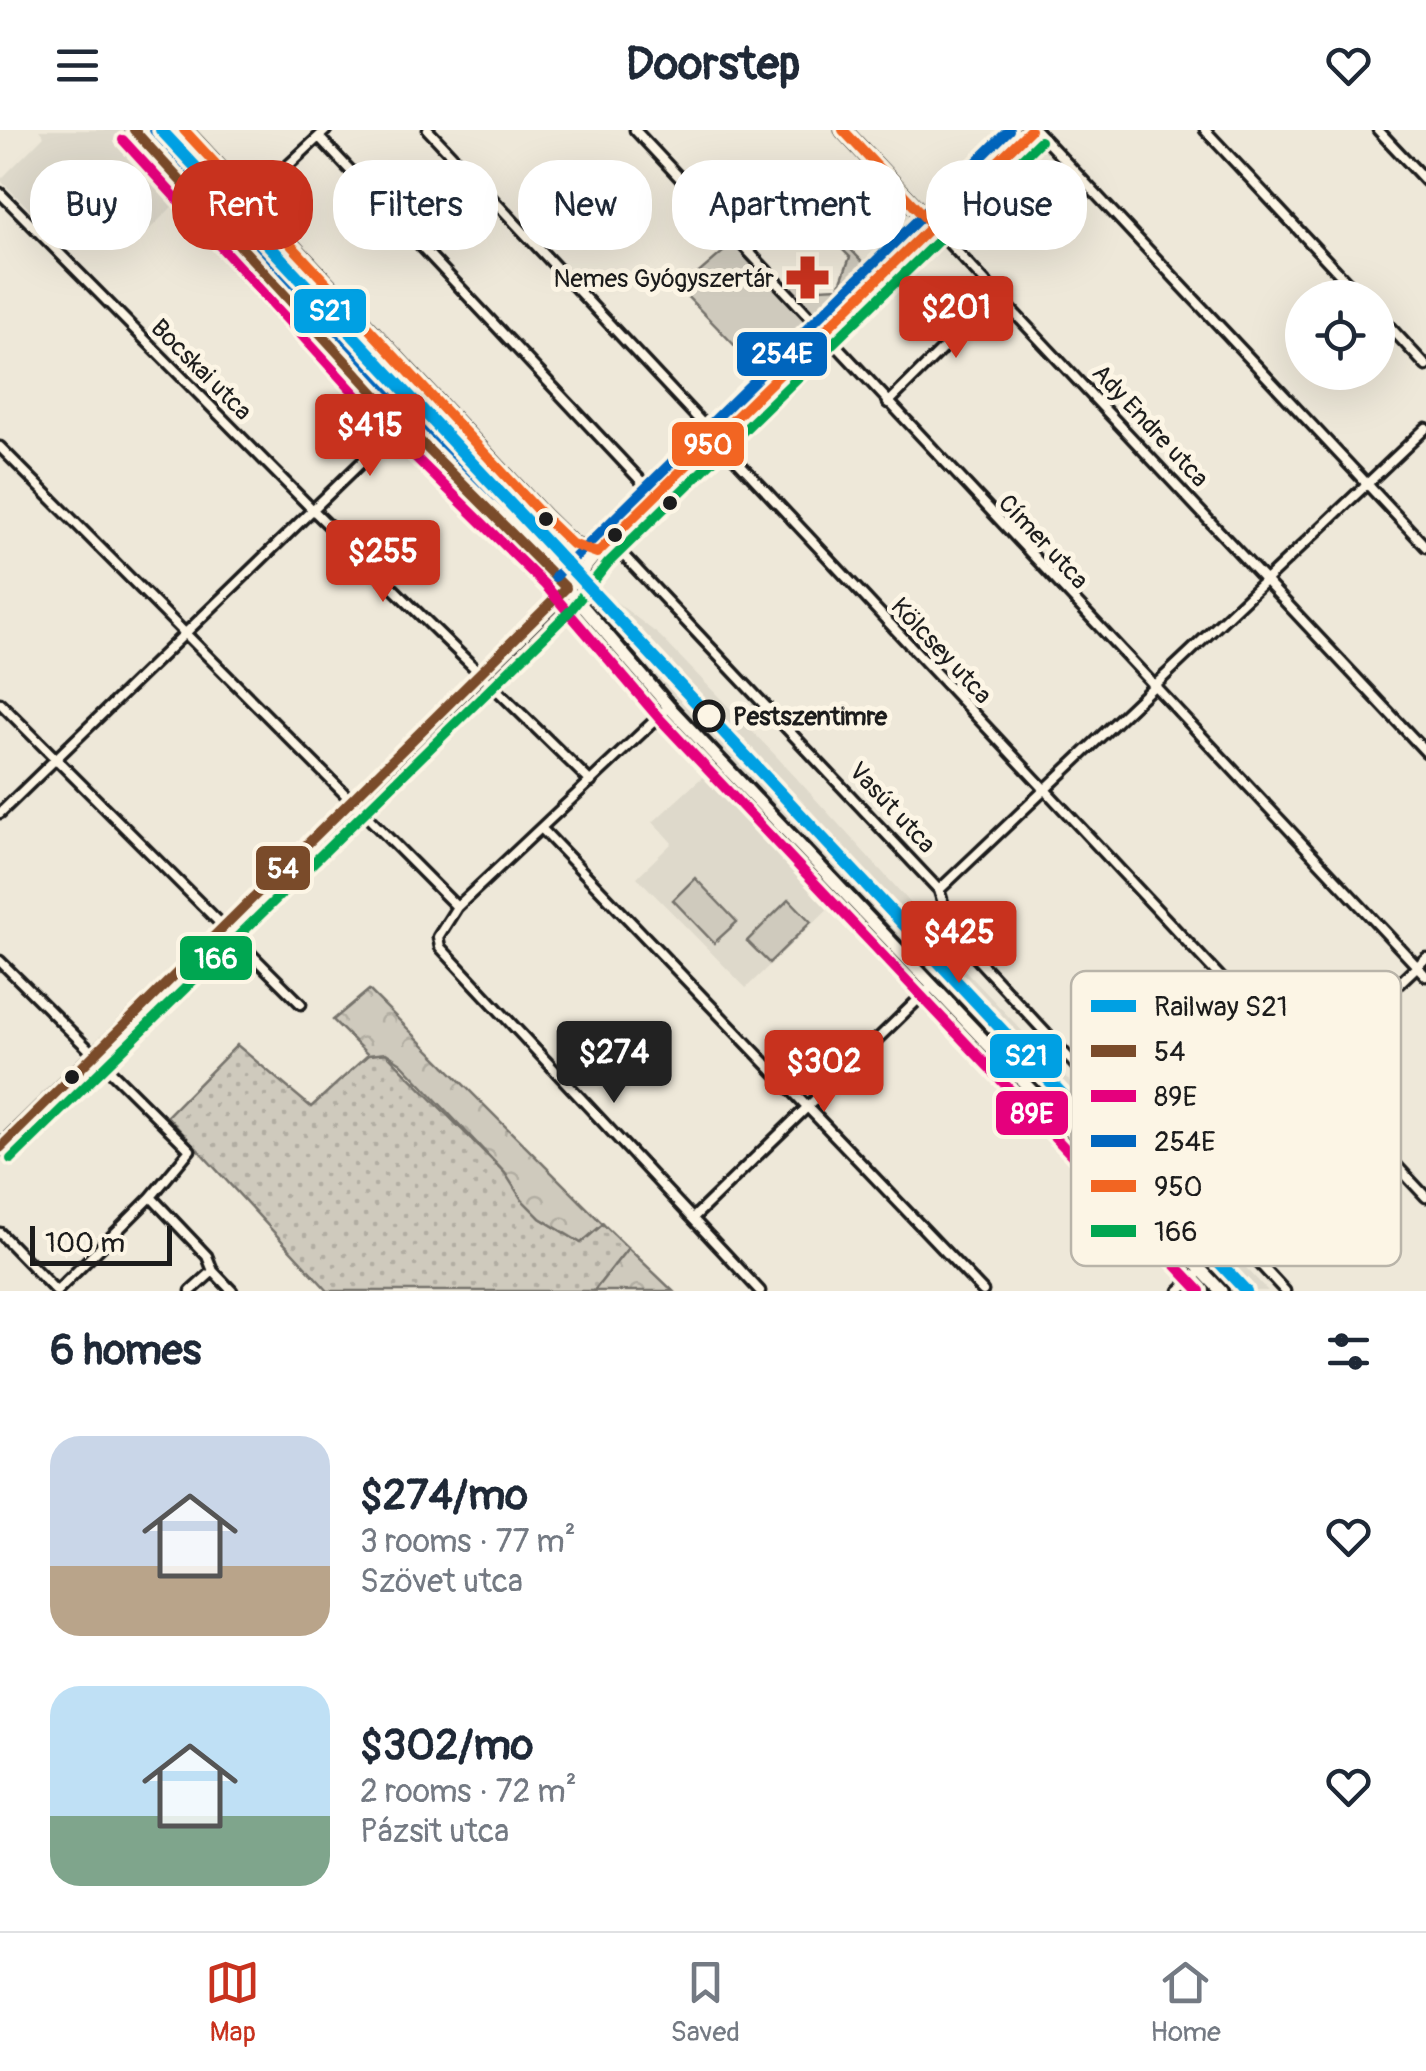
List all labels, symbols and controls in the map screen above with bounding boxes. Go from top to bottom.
text: Doorstep [626,37,800,93]
icon: menu [50,38,105,93]
icon: heart [1321,38,1376,93]
chip: Buy [30,160,152,250]
chip: Rent [172,160,313,250]
chip: Filters [333,160,498,250]
chip: New [518,160,652,250]
chip: Apartment [672,160,906,250]
chip: House [926,160,1087,250]
pharmacy icon: Nemes Gyógyszertár [783,254,831,302]
place label: Nemes Gyógyszertár [554,264,774,295]
pin: $201 [897,276,1015,361]
map controls [1285,280,1395,390]
button: locate [1285,280,1395,390]
line badge: S21 [292,287,368,335]
text: $201 [921,288,991,328]
text: S21 [309,294,351,329]
street label: Bocskai utca [144,313,258,427]
line badge: 254E [735,330,829,378]
text: 254E [751,337,813,372]
street label: Ady Endre utca [1085,358,1215,494]
pin: $415 [311,394,429,479]
text: $415 [337,406,403,446]
line badge: 950 [670,420,746,468]
text: 950 [684,428,732,463]
street label: Címer utca [991,488,1095,596]
unlabelled marker [660,493,680,513]
unlabelled marker [536,509,556,529]
pin: $255 [324,520,442,605]
unlabelled marker [605,525,625,545]
text: $255 [348,532,418,572]
street label: Kölcsey utca [884,591,998,711]
marker: Pestszentimre [694,701,724,731]
place label: Pestszentimre [733,702,888,733]
street label: Vasút utca [842,756,942,860]
line badge: 54 [254,844,312,892]
text: 54 [267,852,299,887]
pin: $425 [900,901,1018,986]
text: $425 [923,913,995,953]
line badge: 166 [178,934,254,982]
text: 166 [194,942,238,977]
legend [1071,971,1401,1266]
text: Railway S21 [1154,990,1288,1025]
pin: $274 [555,1021,673,1106]
pin: $302 [765,1030,883,1115]
line badge: S21 [988,1032,1064,1080]
text: $274 [579,1033,649,1073]
text: 54 [1154,1035,1185,1070]
text: S21 [1005,1039,1047,1074]
text: $302 [787,1042,861,1082]
unlabelled marker [62,1067,82,1087]
text: 89E [1154,1080,1197,1115]
line badge: 89E [994,1089,1070,1137]
text: 89E [1010,1097,1054,1132]
text: 254E [1154,1125,1216,1160]
text: 950 [1154,1170,1203,1205]
text: 166 [1154,1215,1198,1250]
scale bar [30,1221,172,1266]
text: 100 m [45,1226,125,1261]
icon: filters [1321,1324,1376,1379]
text: 6 homes [50,1325,201,1377]
text: $274/mo [360,1470,528,1522]
icon: home [130,1476,250,1596]
icon: heart [1321,1509,1376,1564]
text: 3 rooms · 77 m² [360,1522,576,1562]
text: Szövet utca [360,1562,523,1602]
text: $302/mo [360,1720,533,1772]
icon: home [130,1726,250,1846]
icon: heart [1321,1759,1376,1814]
text: 2 rooms · 72 m² [360,1772,577,1812]
text: Pázsit utca [360,1812,509,1852]
tab: Map [205,1955,260,2050]
tab: Saved [670,1955,740,2050]
tab: Home [1150,1955,1221,2050]

